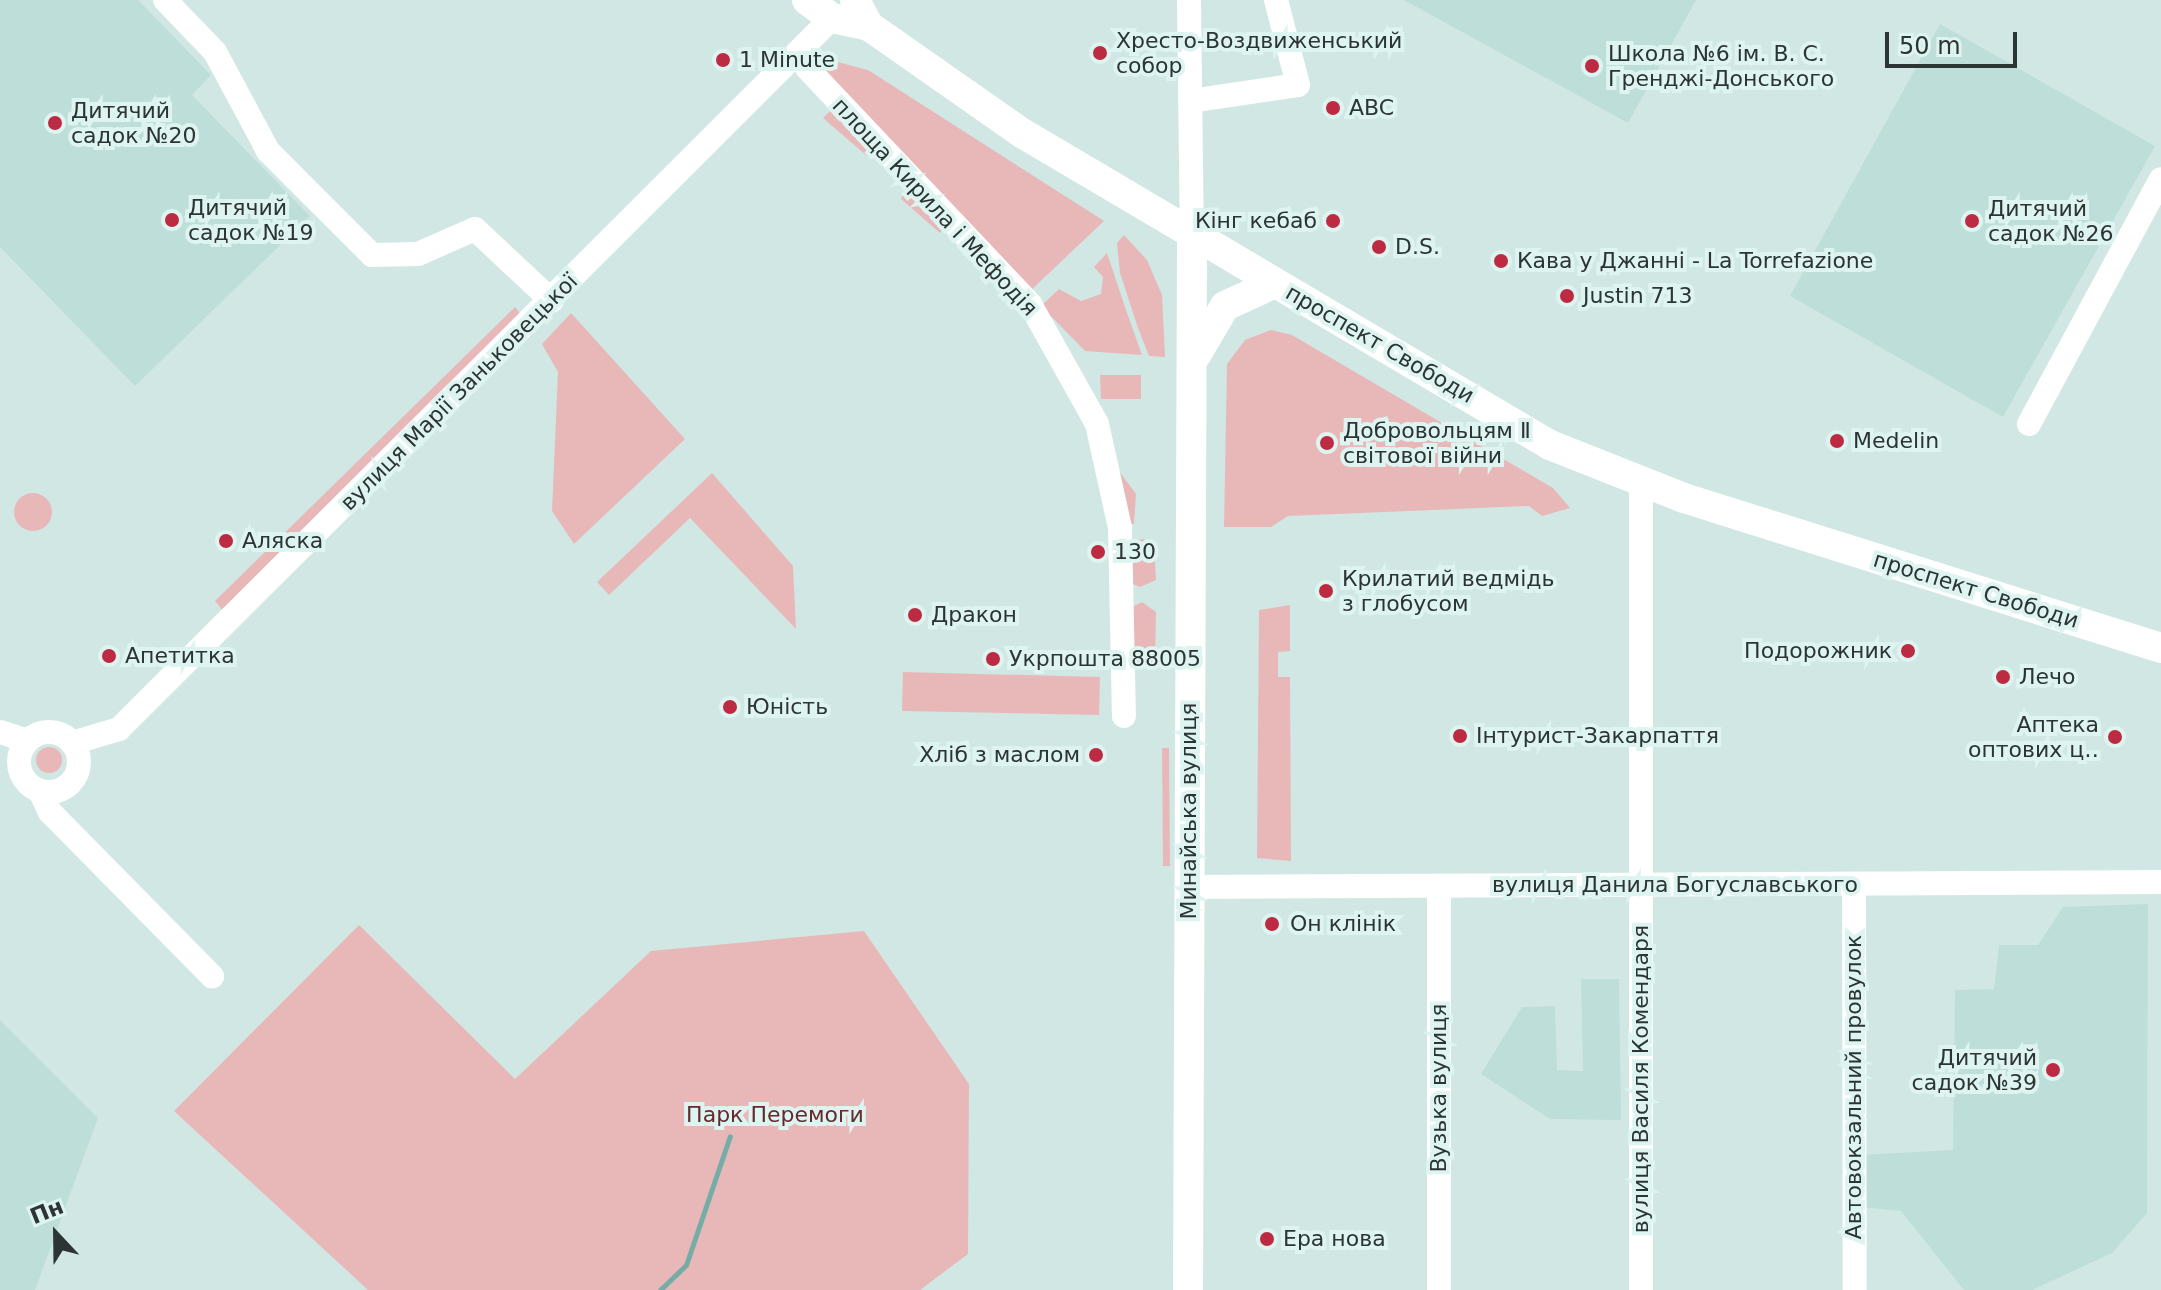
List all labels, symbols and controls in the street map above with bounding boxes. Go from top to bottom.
scale bar [1889,16,2021,66]
place label: Хресто-Воздвиженський собор [1116,27,1402,78]
text: 50 m [1899,32,1961,60]
place label: Школа №6 ім. В. С. Гренджі-Донського [1608,40,1834,92]
marker: Хресто-Воздвиженський собор [1091,44,1109,62]
place label: 1 Minute [739,47,835,73]
marker: 1 Minute [714,51,732,69]
marker: Школа №6 ім. В. С. Гренджі-Донського [1583,57,1601,75]
street label: площа Кирила і Мефодія [827,93,1043,321]
place label: ABC [1349,95,1394,121]
place label: Дитячий садок №20 [71,97,196,148]
marker: ABC [1324,99,1342,117]
marker: Дитячий садок №20 [46,114,64,132]
place label: Дитячий садок №19 [188,194,313,246]
place label: Дитячий садок №26 [1988,195,2113,246]
place label: Кінг кебаб [1195,208,1317,234]
marker: Дитячий садок №19 [163,211,181,229]
marker: Кінг кебаб [1324,212,1342,230]
marker: Дитячий садок №26 [1963,212,1981,230]
place label: D.S. [1395,234,1440,260]
marker: D.S. [1370,238,1388,256]
place label: Кава у Джанні - La Torrefazione [1517,248,1873,274]
marker: Кава у Джанні - La Torrefazione [1492,252,1510,270]
street label: вулиця Марії Заньковецької [335,268,583,516]
street label: проспект Свободи [1281,279,1479,409]
place label: Justin 713 [1583,283,1693,309]
marker: Justin 713 [1558,287,1576,305]
place label: Добровольцям Ⅱ світової війни [1343,417,1531,468]
place label: Medelin [1853,428,1939,454]
marker: Medelin [1828,432,1846,450]
marker: Добровольцям Ⅱ світової війни [1318,434,1336,452]
place label: Аляска [242,528,323,554]
marker: Аляска [217,532,235,550]
place label: 130 [1114,539,1156,565]
marker: 130 [1089,543,1107,561]
street label: проспект Свободи [1870,546,2082,634]
place label: Крилатий ведмідь з глобусом [1342,565,1554,616]
marker: Крилатий ведмідь з глобусом [1317,582,1335,600]
place label: Дракон [931,602,1017,628]
marker: Дракон [906,606,924,624]
place label: Подорожник [1744,638,1892,664]
marker: Подорожник [1899,642,1917,660]
place label: Апетитка [125,643,235,669]
place label: Укрпошта 88005 [1009,646,1201,672]
marker: Апетитка [100,647,118,665]
marker: Укрпошта 88005 [984,650,1002,668]
place label: Лечо [2019,664,2076,690]
marker: Лечо [1994,668,2012,686]
place label: Юність [746,694,828,720]
marker: Юність [721,698,739,716]
street label: Минайська вулиця [1176,703,1202,919]
place label: Аптека оптових ц‥ [1968,711,2099,762]
place label: Інтурист-Закарпаття [1476,723,1719,749]
marker: Інтурист-Закарпаття [1451,727,1469,745]
marker: Аптека оптових ц‥ [2106,728,2124,746]
place label: Хліб з маслом [919,742,1080,768]
marker: Хліб з маслом [1087,746,1105,764]
street label: вулиця Данила Богуславського [1492,872,1858,898]
place label: Он клінік [1290,911,1396,937]
marker: Он клінік [1261,913,1283,935]
street label: вулиця Василя Комендаря [1628,925,1654,1233]
street label: Автовокзальний провулок [1841,935,1867,1239]
street label: Вузька вулиця [1426,1003,1452,1173]
place label: Дитячий садок №39 [1912,1044,2037,1096]
marker: Дитячий садок №39 [2044,1061,2062,1079]
park label: Парк Перемоги [686,1102,864,1128]
text: Пн [27,1193,67,1229]
north arrow [16,1194,96,1274]
place label: Ера нова [1283,1226,1386,1252]
marker: Ера нова [1258,1230,1276,1248]

